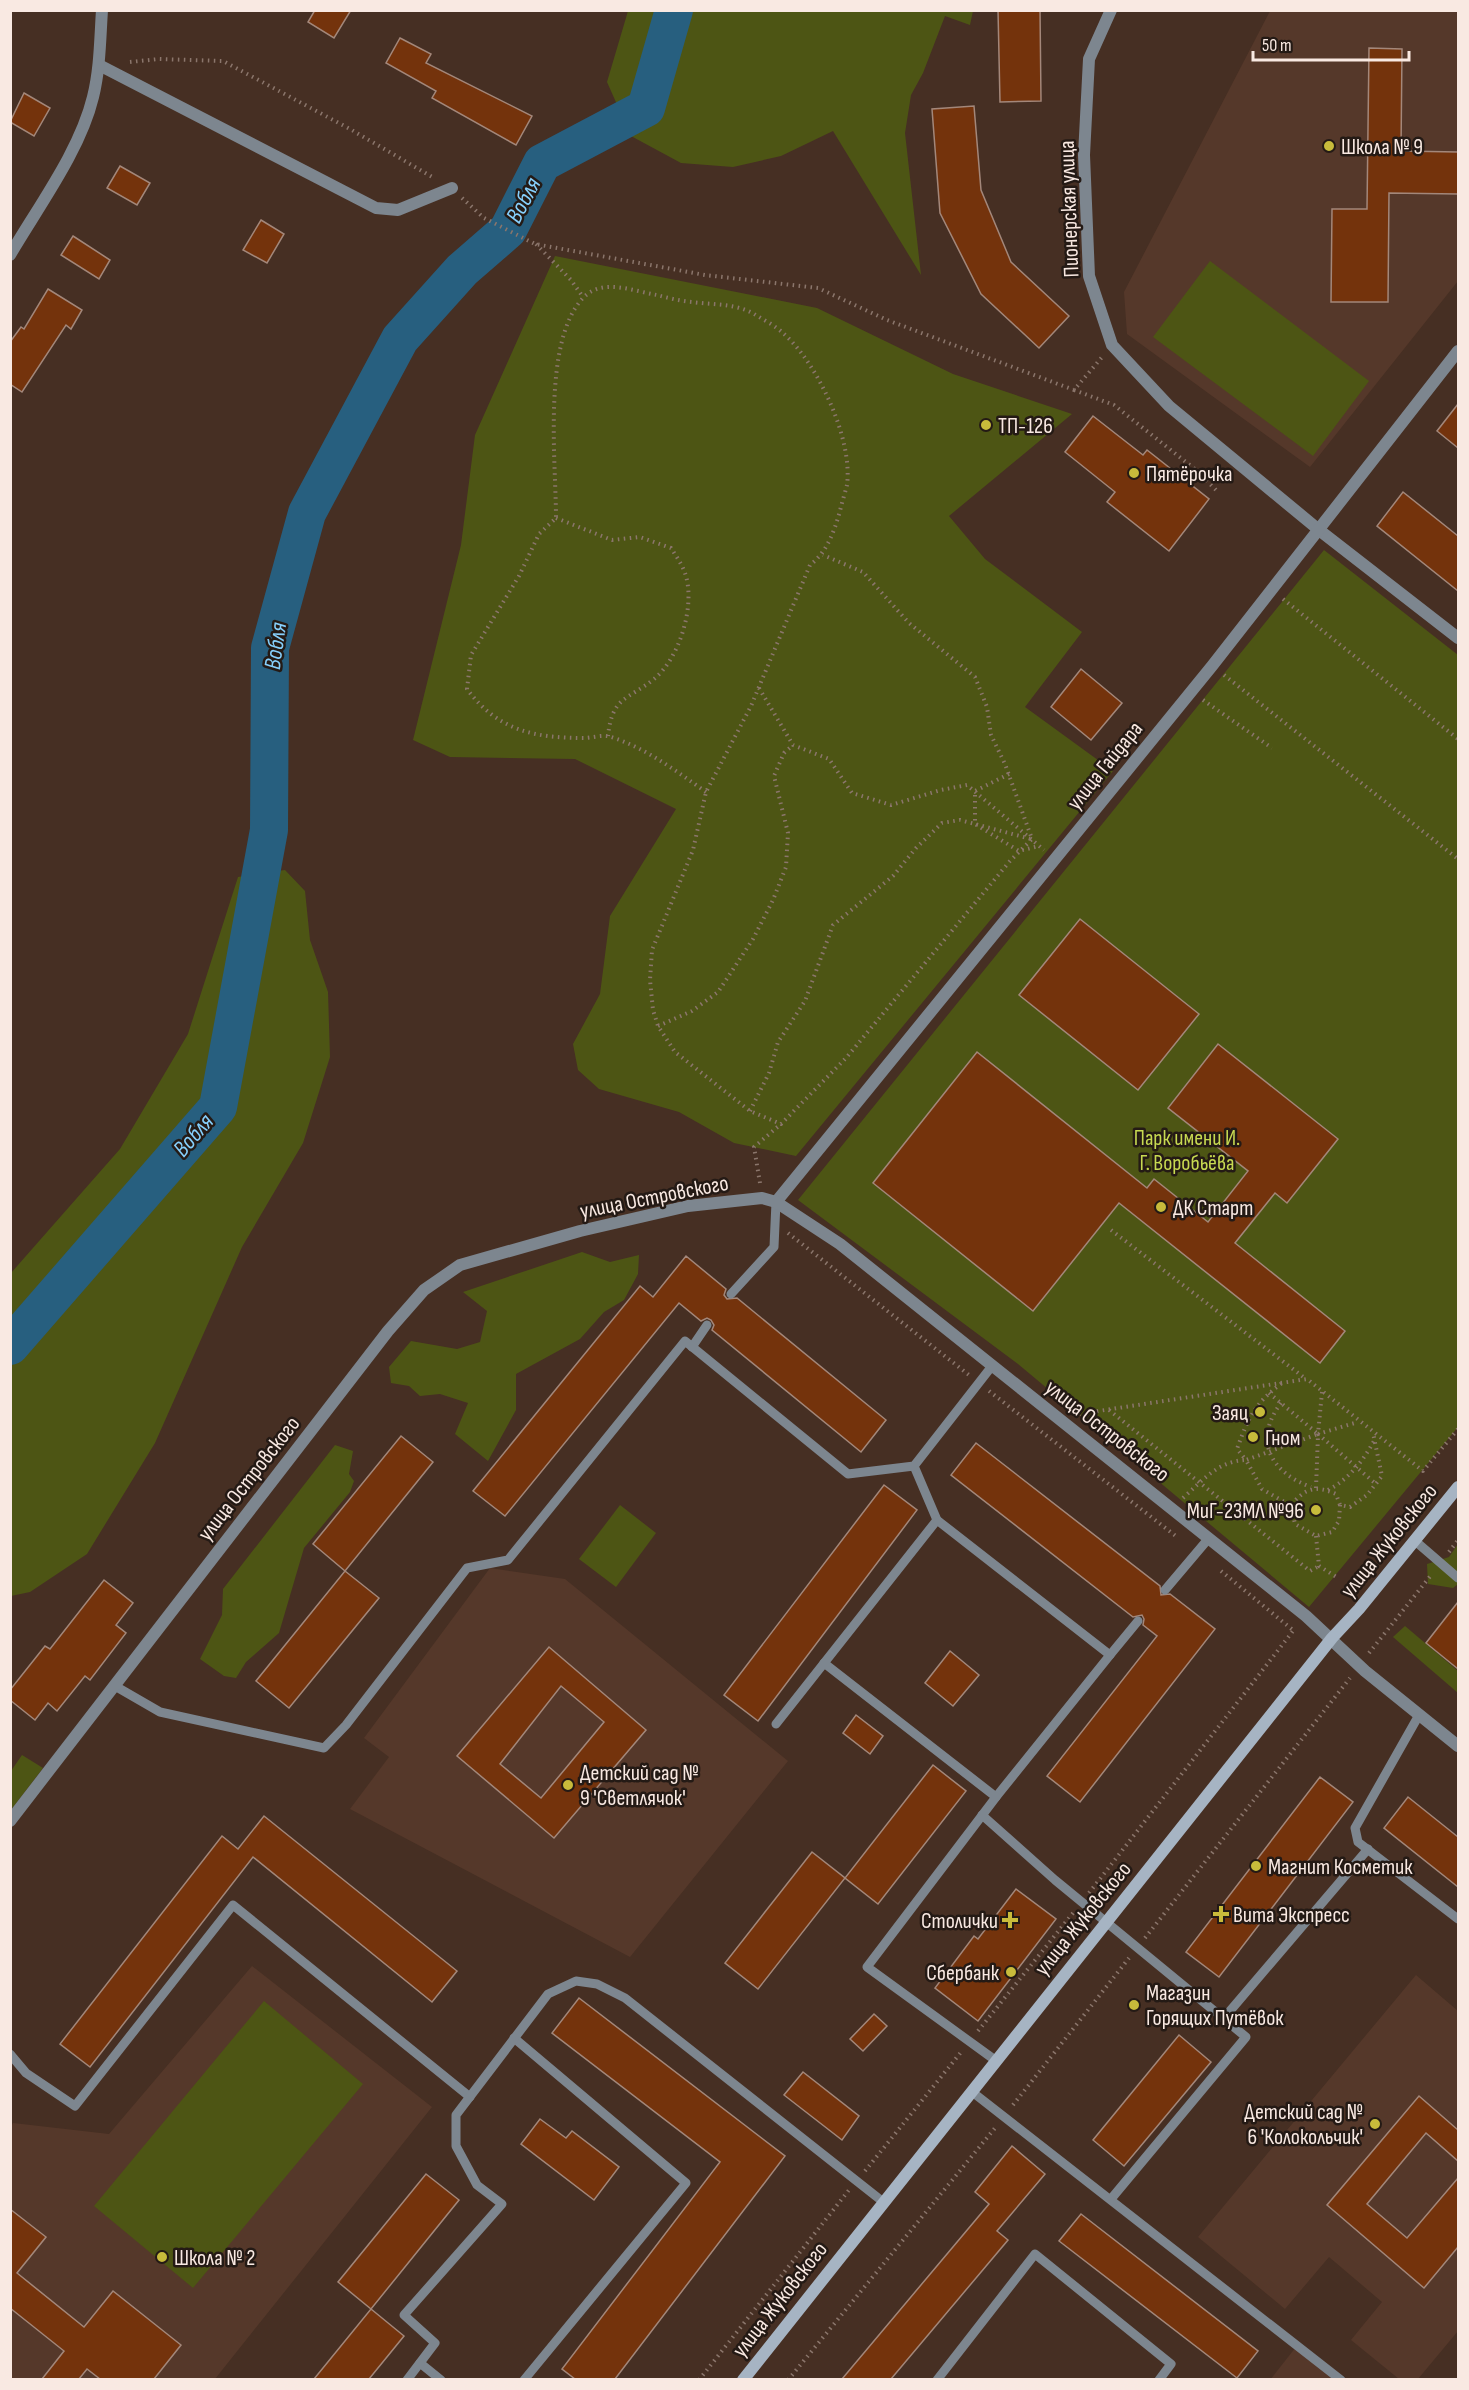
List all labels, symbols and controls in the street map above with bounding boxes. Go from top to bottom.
scale bar [1253,24,1409,62]
text: 50 m [1262,35,1292,56]
place label: Школа № 9 [1341,134,1423,161]
marker: Школа № 9 [1322,139,1336,153]
street label: Пионерская улица [1054,140,1085,278]
water label: Вобля [500,172,548,228]
place label: ТП-126 [998,413,1053,440]
marker: ТП-126 [979,418,993,432]
place label: Пятёрочка [1146,461,1233,488]
marker: Пятёрочка [1127,466,1141,480]
water label: Вобля [258,620,293,672]
street label: улица Гайдара [1061,716,1149,816]
water label: Вобля [167,1107,220,1163]
park label: Парк имени И. Г. Воробьёва [1134,1125,1240,1177]
street label: улица Островского [578,1170,731,1225]
place label: ДК Старт [1173,1195,1253,1222]
marker: ДК Старт [1154,1200,1168,1214]
street label: улица Островского [1039,1374,1175,1488]
place label: Заяц [1212,1400,1248,1427]
marker: Заяц [1253,1405,1267,1419]
street label: улица Островского [192,1411,306,1547]
place label: Гном [1265,1425,1300,1452]
marker: Гном [1246,1430,1260,1444]
street label: улица Жуковского [1335,1479,1443,1603]
place label: МиГ-23МЛ №96 [1187,1498,1304,1525]
marker: МиГ-23МЛ №96 [1309,1503,1323,1517]
place label: Детский сад № 9 'Светлячок' [580,1760,699,1812]
marker: Детский сад № 9 'Светлячок' [561,1778,575,1792]
place label: Магнит Косметик [1268,1854,1413,1881]
street label: улица Жуковского [1029,1857,1137,1981]
marker: Магнит Косметик [1249,1859,1263,1873]
place label: Вита Экспресс [1233,1902,1350,1929]
marker: Вита Экспресс [1214,1907,1228,1921]
place label: Столички [921,1908,998,1935]
marker: Столички [1003,1913,1017,1927]
place label: Сбербанк [926,1960,1000,1987]
marker: Сбербанк [1004,1965,1018,1979]
place label: Магазин Горящих Путёвок [1146,1980,1284,2032]
marker: Магазин Горящих Путёвок [1127,1998,1141,2012]
place label: Детский сад № 6 'Колокольчик' [1244,2099,1363,2151]
marker: Детский сад № 6 'Колокольчик' [1368,2117,1382,2131]
street label: улица Жуковского [727,2237,834,2363]
place label: Школа № 2 [174,2245,255,2272]
marker: Школа № 2 [155,2250,169,2264]

